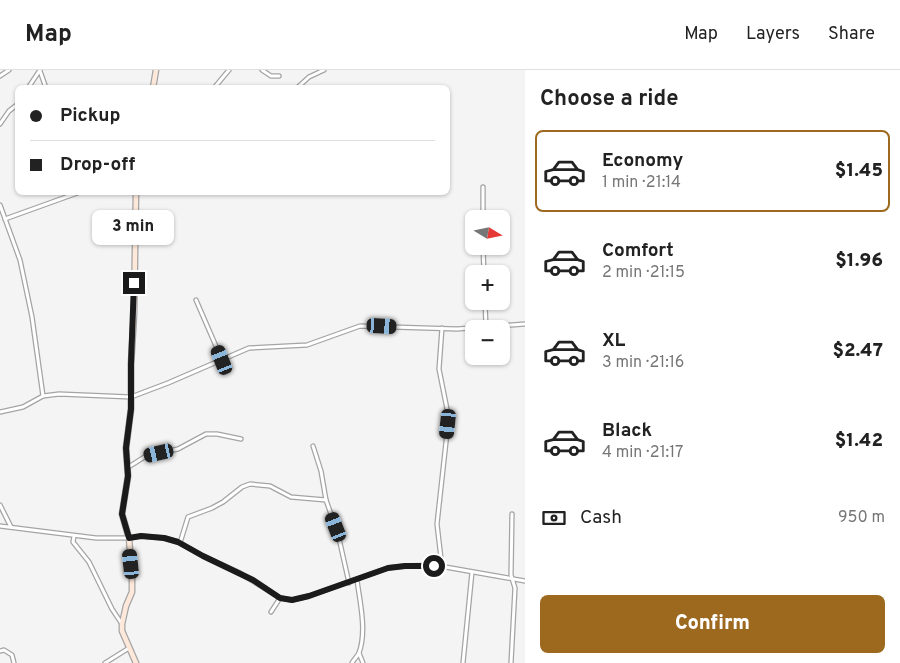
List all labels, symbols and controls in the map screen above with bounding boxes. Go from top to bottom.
text: Map [25,20,72,50]
text: Map [684,23,718,46]
text: Layers [746,23,800,46]
text: Share [828,23,875,46]
text: Choose a ride [540,86,678,113]
text: Pickup [60,104,120,128]
icon: car [542,149,587,194]
text: Economy [602,149,683,173]
text: Drop-off [60,153,135,177]
text: $1.45 [835,159,883,183]
text: 1 min · 21:14 [602,173,681,193]
callout: 3 min [93,210,175,246]
north arrow [465,210,510,255]
map controls [465,210,510,365]
text: 3 min [112,217,154,237]
icon: car [542,239,587,284]
text: Comfort [602,239,674,263]
text: $1.96 [835,249,883,273]
text: 2 min · 21:15 [602,263,685,283]
button: + [465,265,510,310]
route end [123,272,145,294]
car [366,318,397,334]
button: − [465,320,510,365]
icon: car [542,329,587,374]
text: XL [602,329,625,353]
text: $2.47 [832,339,883,363]
car [209,343,234,377]
text: 3 min · 21:16 [602,353,684,373]
car [438,408,457,440]
icon: car [542,419,587,464]
text: Black [602,419,652,443]
text: $1.42 [835,429,883,453]
car [142,442,175,464]
text: 4 min · 21:17 [602,443,683,463]
icon: cash [540,504,568,532]
text: Cash [580,506,622,530]
text: 950 m [838,508,885,528]
car [323,510,348,544]
car [121,548,140,580]
route start [423,555,445,577]
button: Confirm [540,595,885,653]

